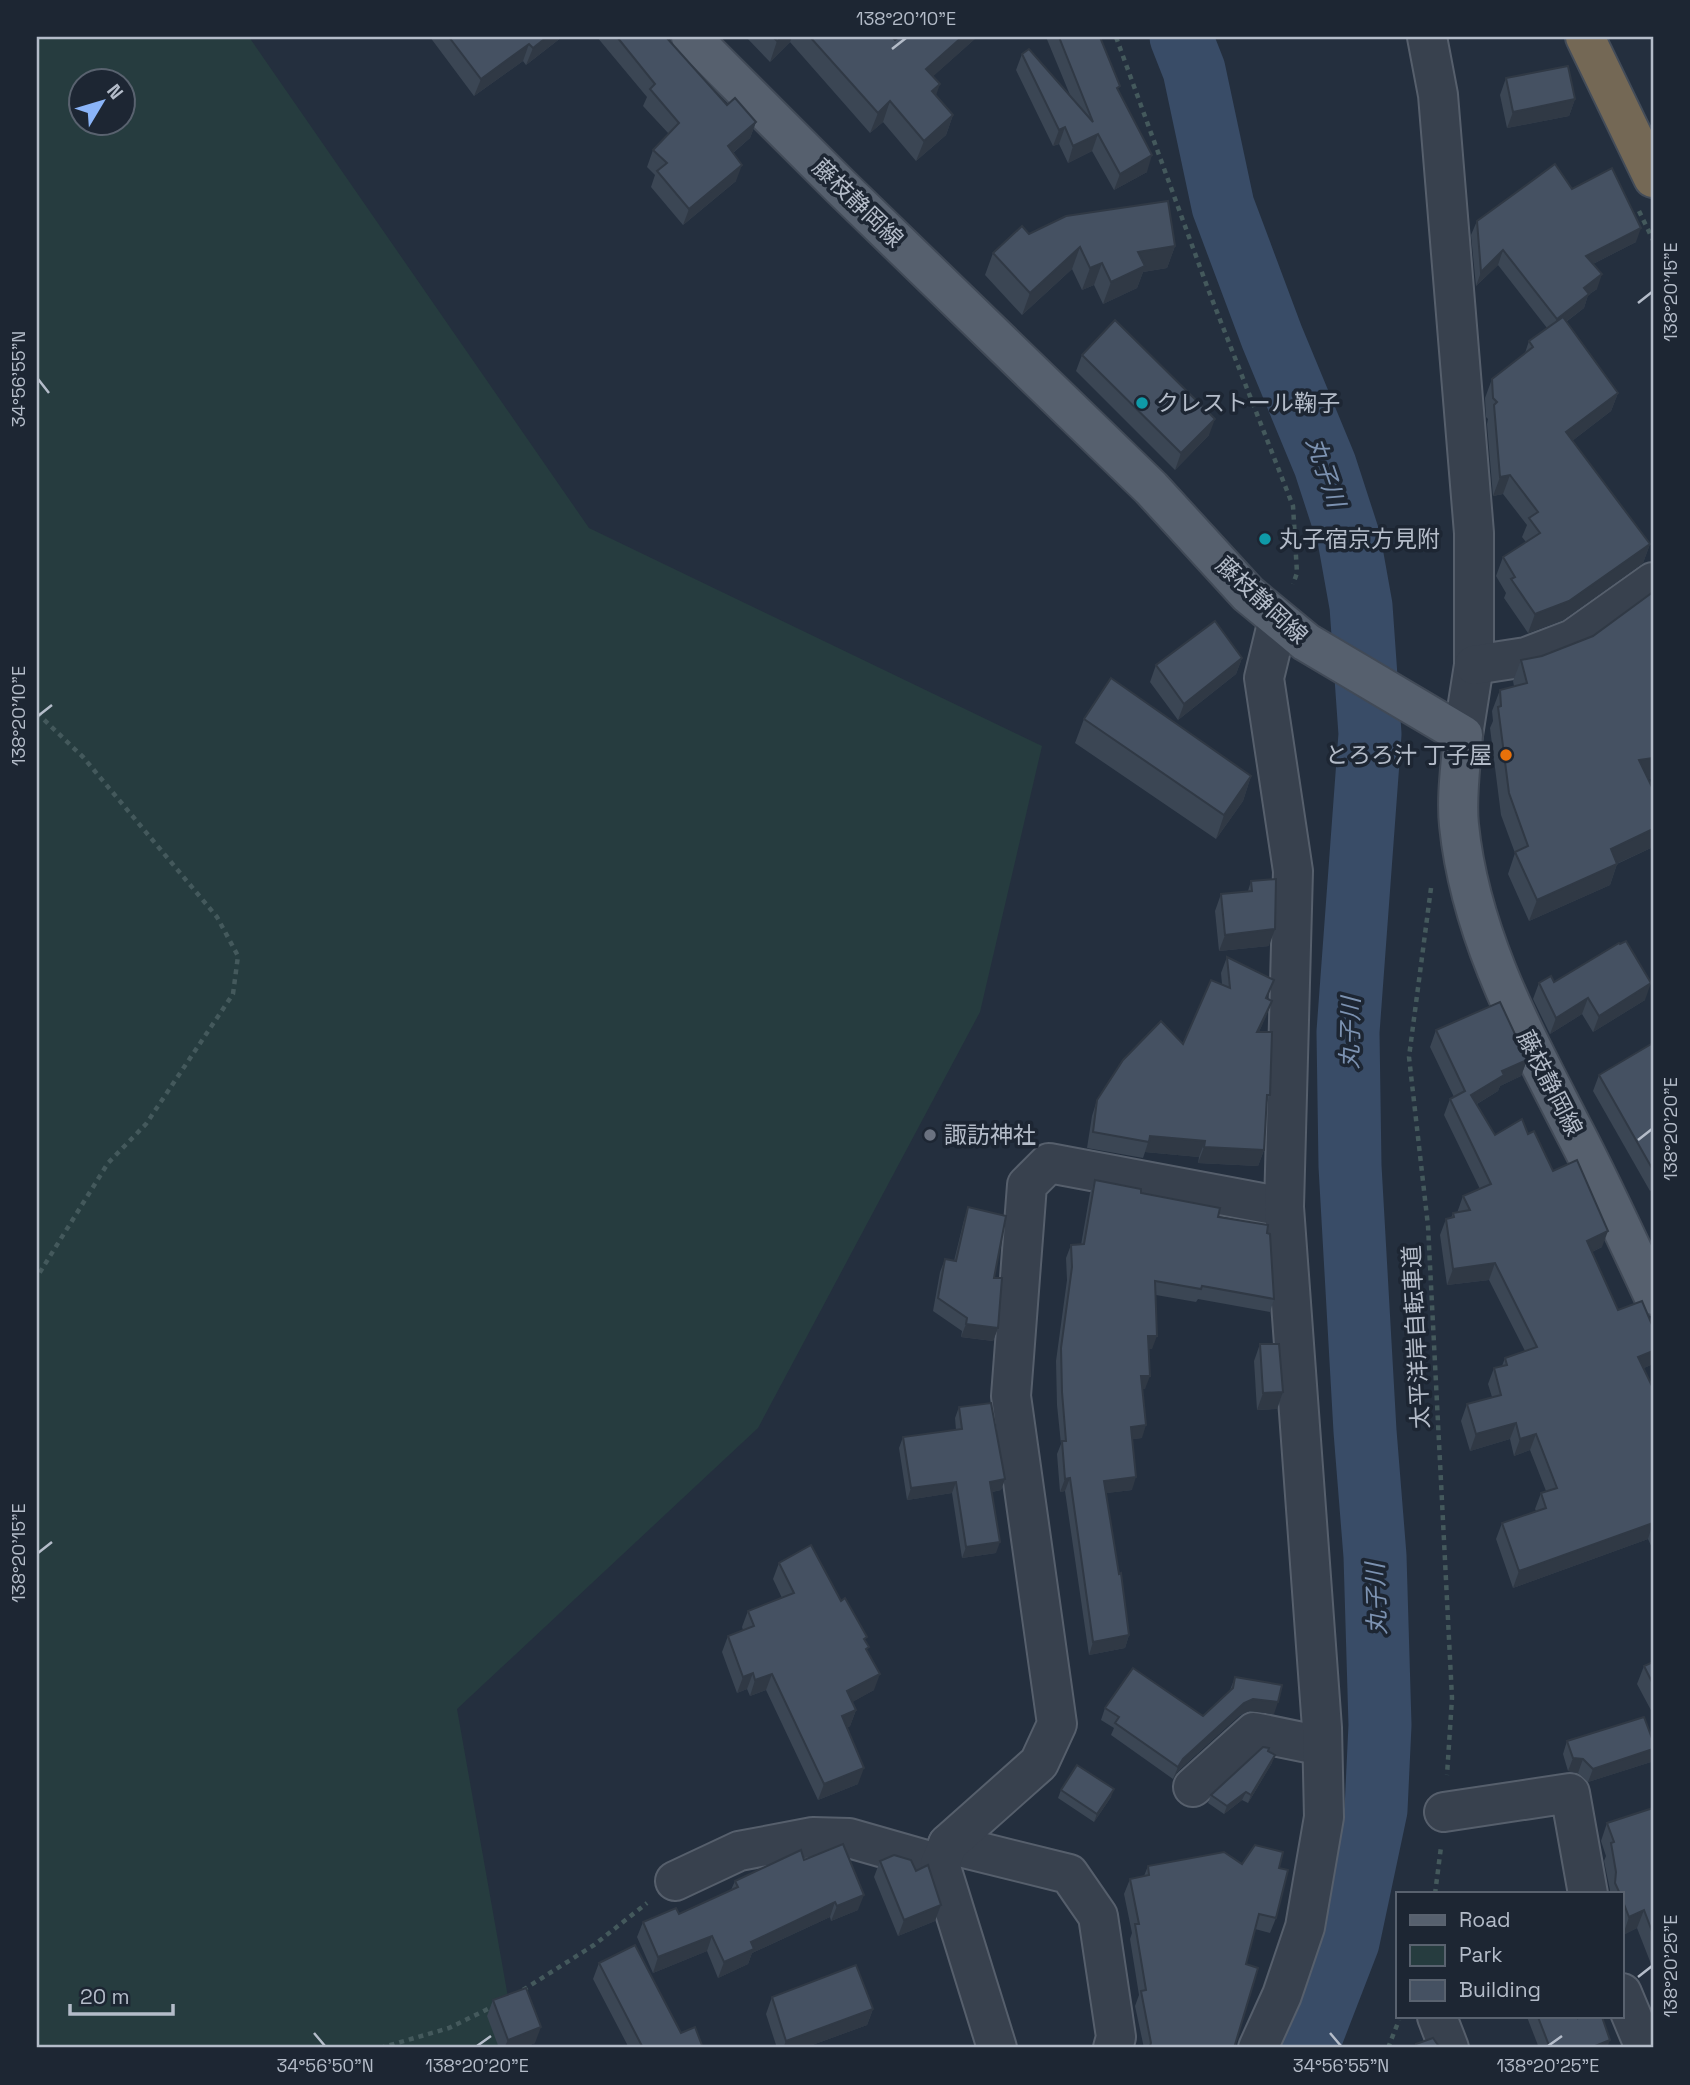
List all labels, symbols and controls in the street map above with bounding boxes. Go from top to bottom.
text: 138°20'10"E [856,7,956,30]
north arrow [66,66,136,136]
text: N [101,79,129,105]
street label: 藤枝静岡線 [806,152,910,254]
text: 138°20'15"E [1659,242,1682,342]
text: 34°56'55"N [7,331,30,427]
place label: クレストール鞠子 [1156,388,1340,418]
marker: クレストール鞠子 [1134,395,1150,411]
water label: 丸子川 [1300,433,1353,514]
place label: 丸子宿京方見附 [1279,524,1440,554]
marker: 丸子宿京方見附 [1257,531,1273,547]
street label: 藤枝静岡線 [1210,550,1314,650]
text: 138°20'10"E [7,666,30,766]
place label: とろろ汁 丁子屋 [1325,740,1492,770]
marker: とろろ汁 丁子屋 [1498,747,1514,763]
water label: 丸子川 [1334,994,1366,1069]
street label: 藤枝静岡線 [1511,1025,1589,1141]
text: 138°20'20"E [1659,1077,1682,1181]
place label: 諏訪神社 [944,1120,1036,1150]
marker: 諏訪神社 [922,1127,938,1143]
street label: 太平洋岸自転車道 [1396,1244,1436,1430]
text: 138°20'15"E [7,1503,30,1603]
water label: 丸子川 [1359,1559,1393,1636]
legend [1396,1892,1624,2018]
text: Road [1459,1906,1511,1933]
text: 138°20'25"E [1659,1915,1682,2017]
text: Park [1459,1941,1503,1968]
scale bar [70,1973,173,2017]
text: Building [1459,1976,1541,2003]
text: 20 m [80,1983,130,2010]
text: 34°56'50"N [276,2054,374,2077]
text: 138°20'20"E [425,2054,529,2077]
text: 34°56'55"N [1293,2054,1389,2077]
text: 138°20'25"E [1497,2054,1599,2077]

